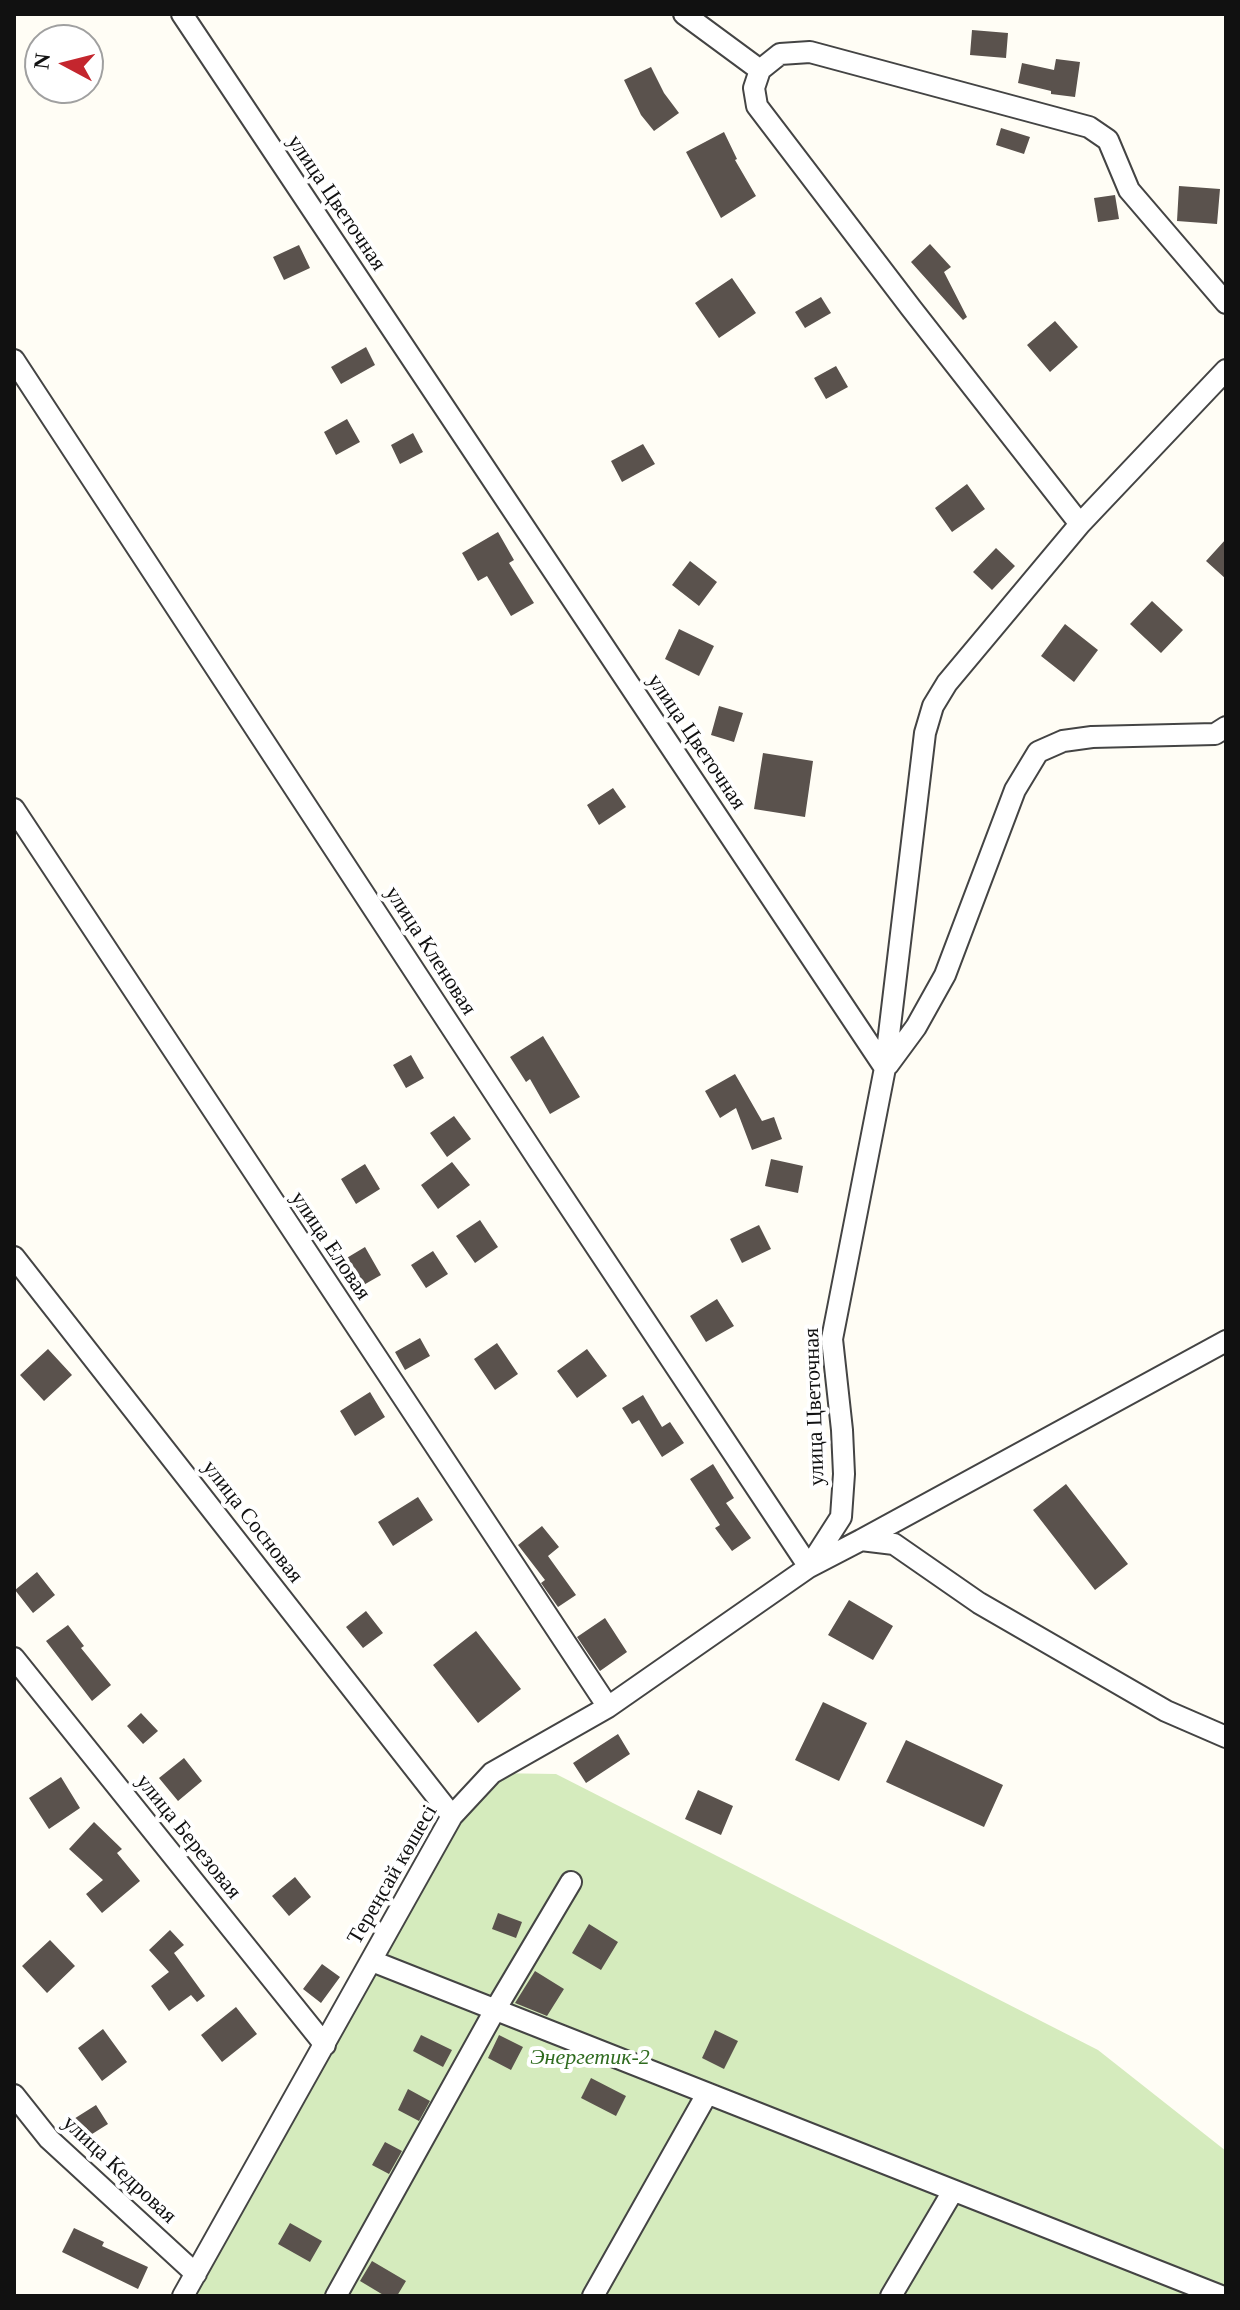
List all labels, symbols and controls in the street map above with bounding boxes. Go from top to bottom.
north arrow [24,24,104,104]
text: N [28,52,55,71]
street label: улица Цветочная [281,130,391,276]
street label: улица Цветочная [641,669,751,815]
street label: улица Кленовая [379,882,481,1020]
street label: улица Еловая [284,1187,376,1305]
street label: улица Цветочная [799,1327,831,1487]
street label: улица Сосновая [196,1455,308,1589]
street label: улица Березовая [130,1769,246,1905]
street label: Тереңсай көшесі [342,1801,444,1949]
park label: Энергетик-2 [530,2045,650,2071]
street label: улица Кедровая [56,2110,182,2230]

